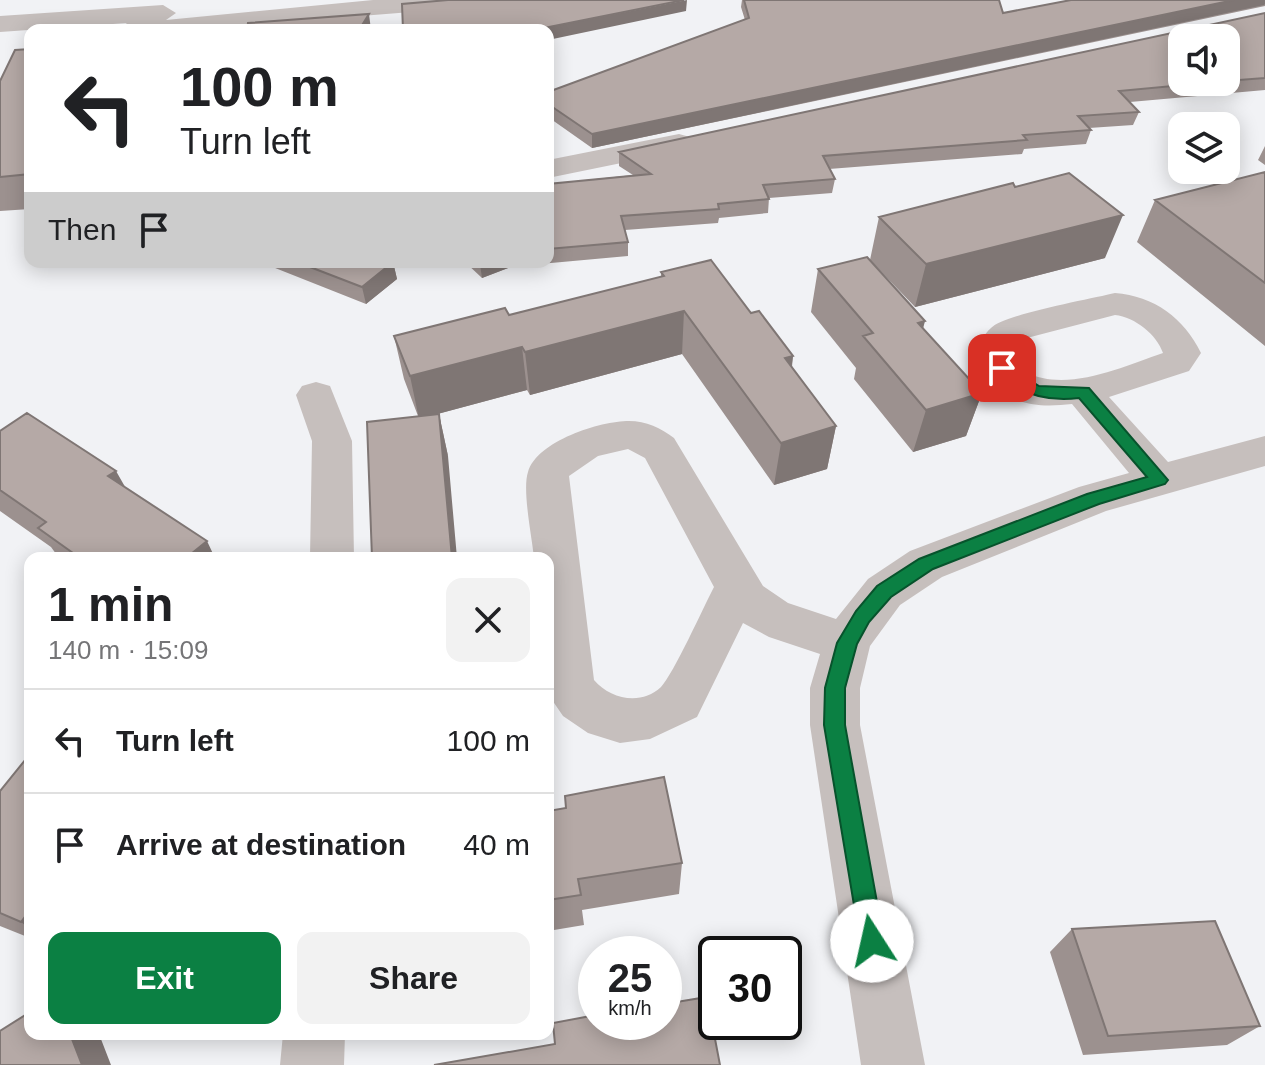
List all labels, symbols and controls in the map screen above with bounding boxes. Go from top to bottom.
map controls [1168,24,1240,184]
button: sound [1168,24,1240,96]
text: 100 m [180,55,339,118]
icon: left [48,56,152,160]
button: layers [1168,112,1240,184]
text: Turn left [180,121,311,162]
icon: arrive [132,208,176,252]
text: Then [48,213,116,246]
pin [968,334,1036,402]
icon: arrive [980,346,1024,390]
text: 1 min [48,578,173,631]
button: close [446,578,530,662]
text: 140 m · 15:09 [48,635,208,665]
icon: left [48,719,92,763]
text: Turn left [116,724,234,757]
text: 100 m [447,724,530,757]
icon: arrive [48,823,92,867]
text: Arrive at destination [116,828,406,861]
text: 40 m [463,828,530,861]
position arrow [830,899,914,983]
button: Exit [48,932,281,1024]
button: Share [297,932,530,1024]
speed limit sign: 30 [698,936,802,1040]
text: 25 [608,956,652,1000]
text: km/h [608,997,652,1019]

